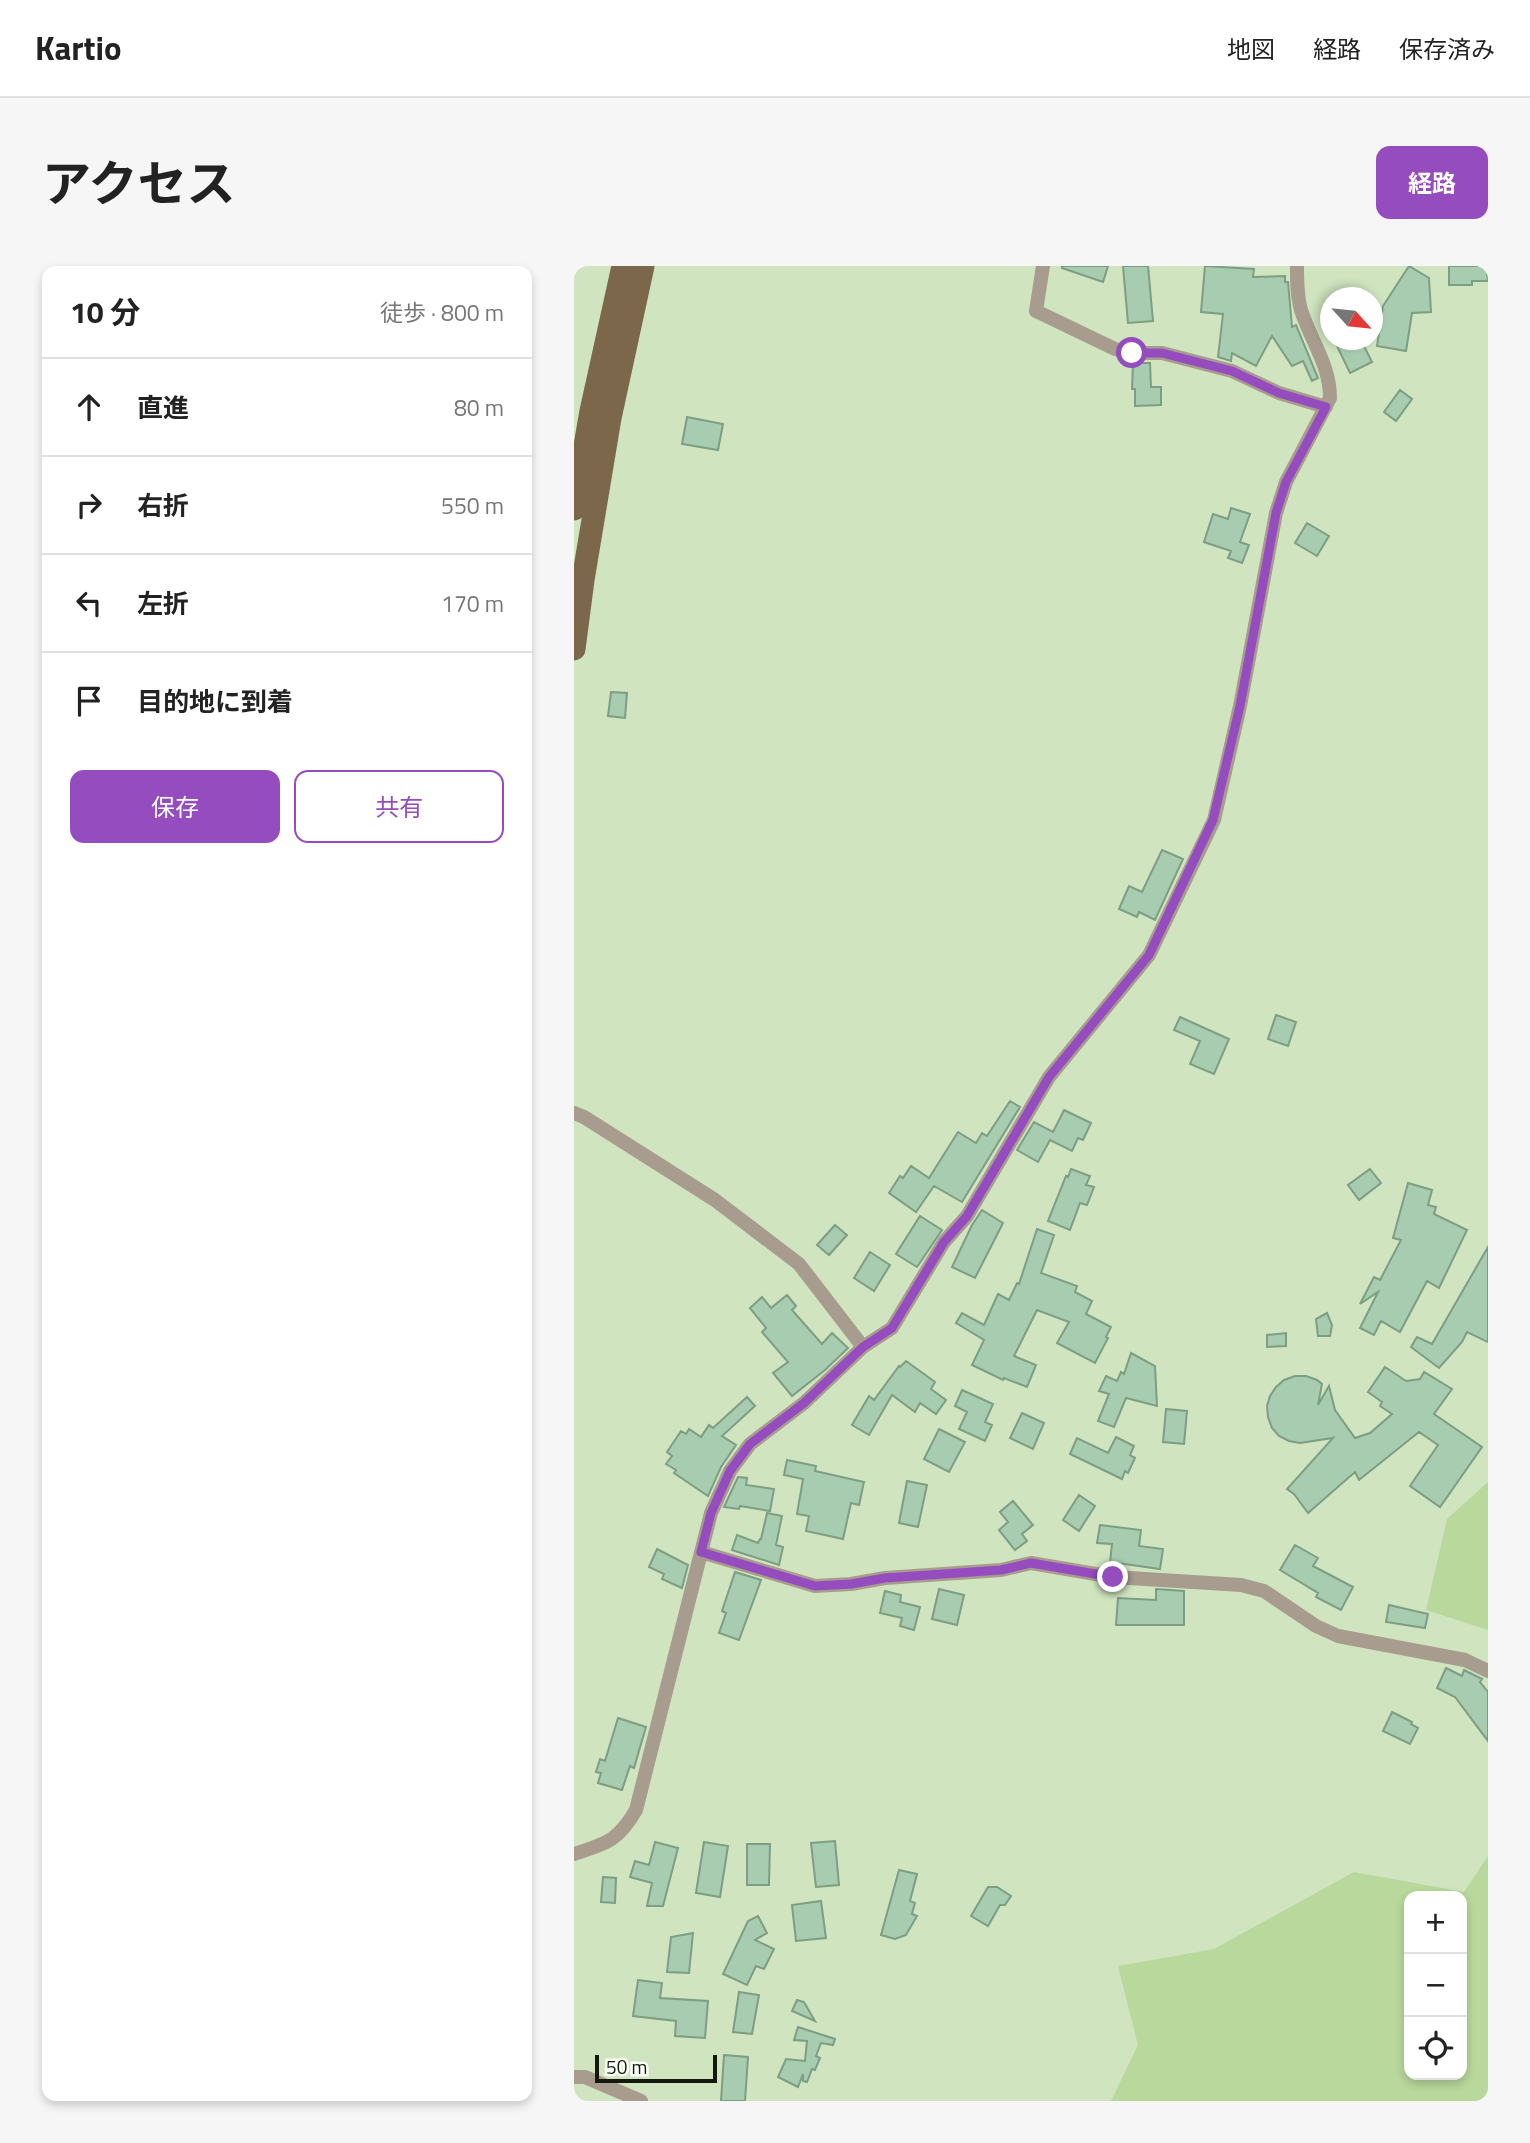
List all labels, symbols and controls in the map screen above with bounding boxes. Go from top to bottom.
text: Kartio [35,23,122,73]
text: 地図 [1227,31,1275,67]
text: 経路 [1313,31,1361,67]
text: 保存済み [1399,31,1495,67]
text: アクセス [42,145,236,220]
button: 経路 [1376,146,1488,219]
north arrow [1320,287,1383,350]
text: 10 分 [70,289,140,335]
text: 徒歩 · 800 m [380,295,504,330]
route start [1116,337,1147,368]
icon: ahead [70,388,108,426]
text: 直進 [137,388,189,427]
text: 80 m [454,390,504,425]
icon: right [70,486,108,524]
text: 右折 [137,486,189,525]
text: 550 m [441,488,504,523]
icon: left [70,584,108,622]
text: 左折 [137,584,189,623]
text: 170 m [441,586,504,621]
icon: arrive [70,682,108,720]
text: 目的地に到着 [137,682,293,721]
button: 保存 [70,770,280,843]
button: 共有 [294,770,504,843]
route end [1097,1561,1128,1592]
map controls [1404,1891,1467,2080]
button: + [1404,1891,1467,1954]
button: − [1404,1954,1467,2017]
button: locate [1404,2017,1467,2080]
scale bar [595,2052,718,2084]
text: 50 m [606,2052,647,2081]

